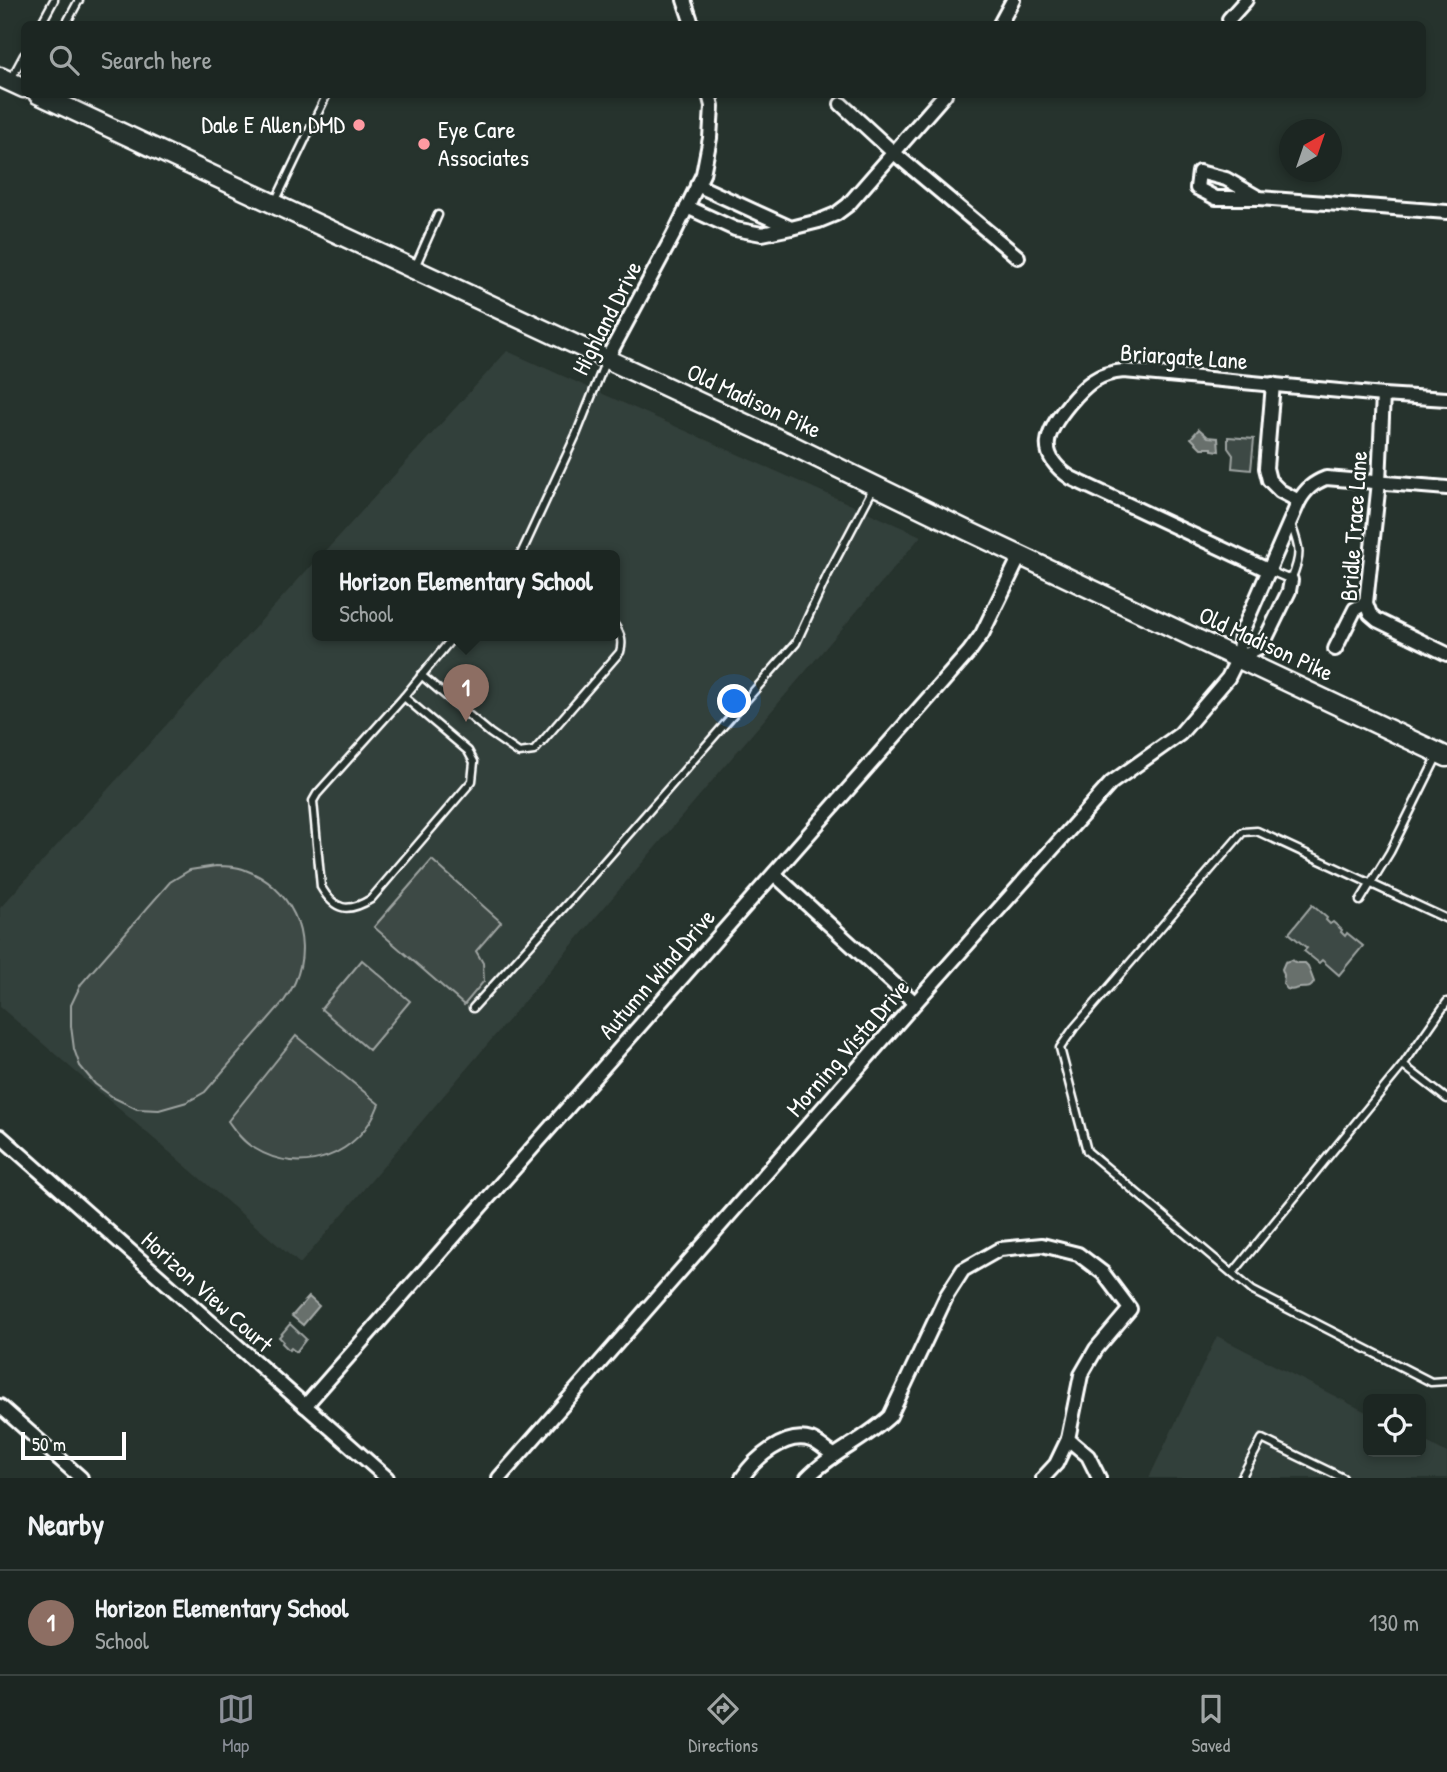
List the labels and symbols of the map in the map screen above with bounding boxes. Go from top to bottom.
place label: Dale E Allen DMD [202,108,346,140]
place label: Eye Care Associates [438,113,529,173]
marker: Dale E Allen DMD [351,117,367,133]
north arrow [1279,119,1342,182]
marker: Eye Care Associates [416,136,432,152]
street label: Highland Drive [564,255,649,380]
street label: Briargate Lane [1119,336,1249,376]
street label: Old Madison Pike [682,355,827,445]
street label: Bridle Trace Lane [1332,449,1374,602]
street label: Old Madison Pike [1194,598,1339,688]
pin: 1 [443,664,489,722]
your location [717,684,751,718]
street label: Autumn Wind Drive [591,901,722,1045]
street label: Morning Vista Drive [778,971,916,1123]
street label: Horizon View Court [135,1224,281,1359]
scale bar [21,1429,126,1461]

